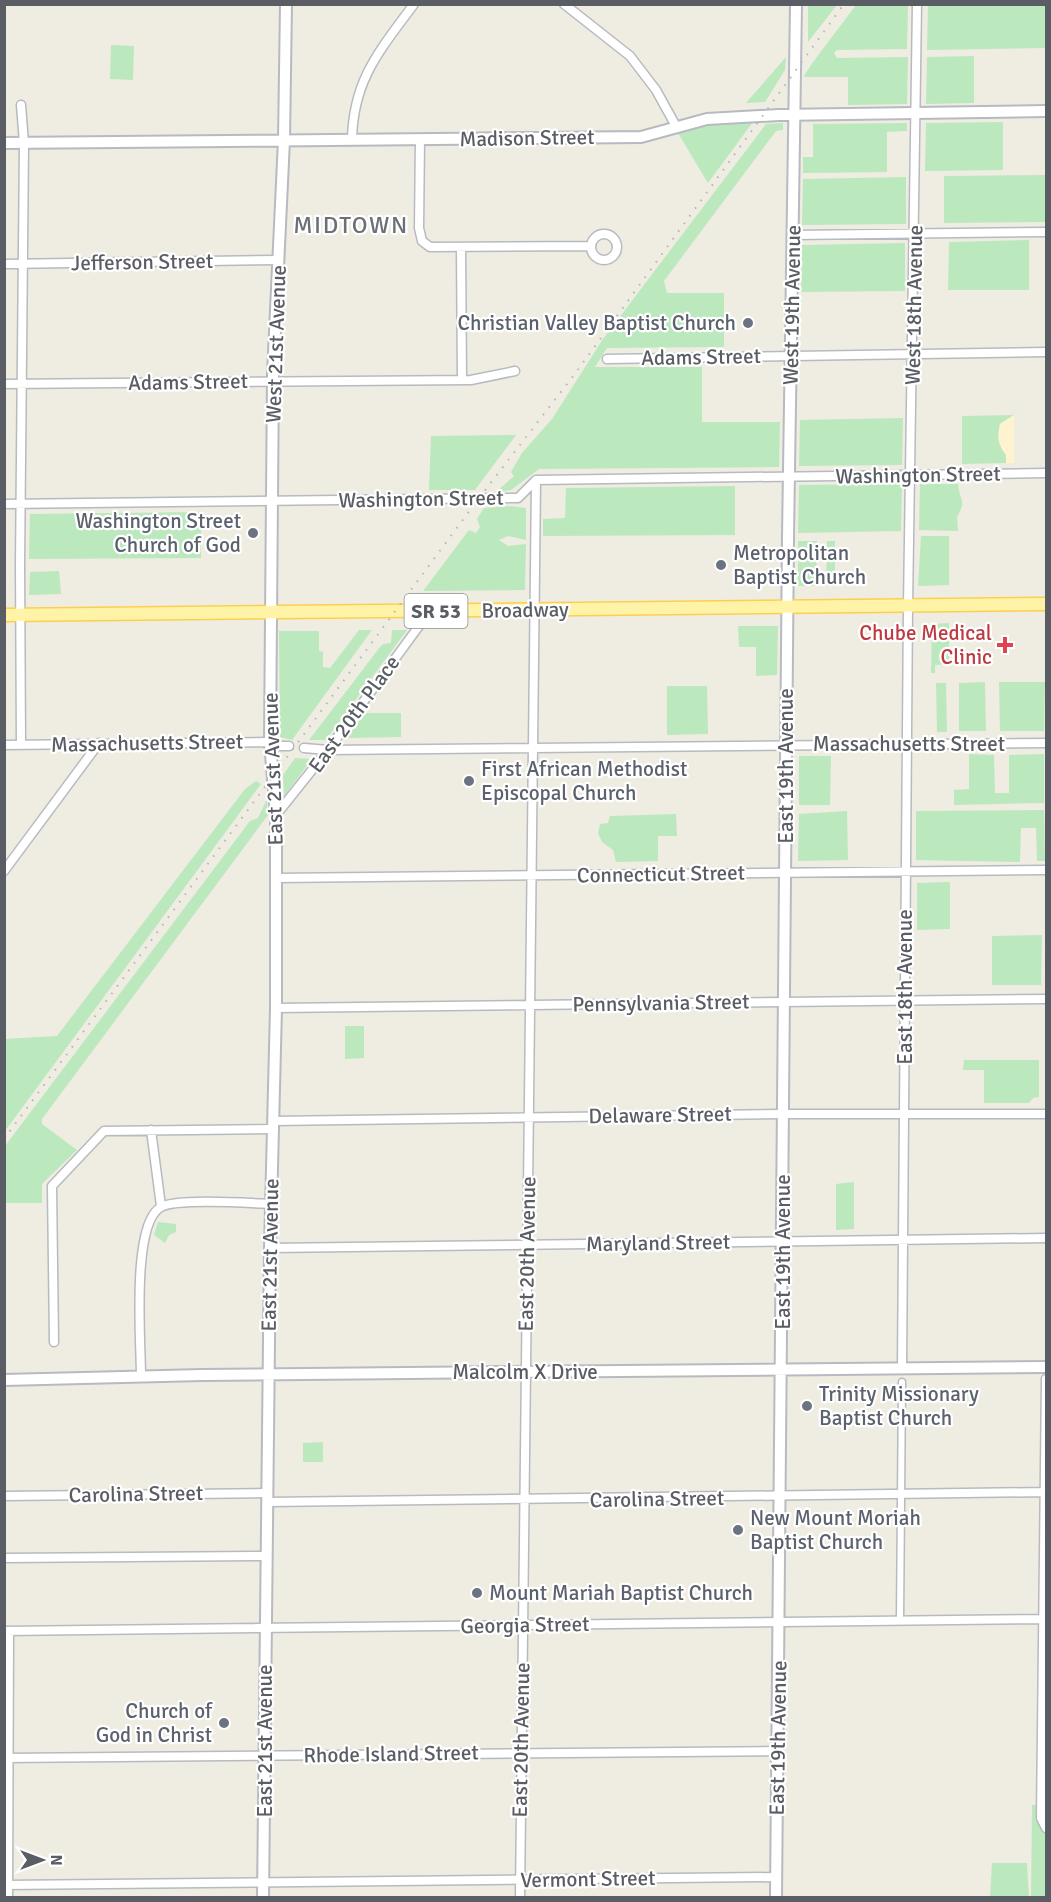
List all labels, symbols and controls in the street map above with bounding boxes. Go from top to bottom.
street label: Madison Street [459,124,595,152]
district label: MIDTOWN [293,210,409,240]
street label: West 19th Avenue [778,225,806,385]
street label: West 18th Avenue [900,225,928,385]
street label: Jefferson Street [71,248,213,276]
street label: West 21st Avenue [260,264,292,424]
place label: Christian Valley Baptist Church [457,310,736,336]
marker: Christian Valley Baptist Church [741,316,755,330]
street label: Adams Street [641,343,761,371]
street label: Adams Street [128,368,248,396]
street label: Washington Street [835,461,1001,489]
street label: Washington Street [338,485,504,513]
place label: Washington Street Church of God [76,508,241,558]
marker: Washington Street Church of God [246,526,260,540]
place label: Metropolitan Baptist Church [733,540,866,590]
marker: Metropolitan Baptist Church [714,558,728,572]
road number: SR 53 [404,594,468,628]
street label: Broadway [481,596,569,624]
place label: Chube Medical Clinic [859,620,992,670]
marker: Chube Medical Clinic [996,636,1014,654]
street label: East 20th Place [303,650,405,778]
street label: East 19th Avenue [773,688,799,844]
street label: East 21st Avenue [257,692,289,846]
street label: Massachusetts Street [51,728,243,758]
street label: Massachusetts Street [813,731,1005,757]
place label: First African Methodist Episcopal Church [481,756,687,806]
marker: First African Methodist Episcopal Church [462,774,476,788]
street label: Connecticut Street [577,860,745,888]
street label: East 18th Avenue [892,909,918,1065]
street label: Pennsylvania Street [572,988,750,1018]
street label: Delaware Street [588,1101,732,1129]
street label: East 19th Avenue [770,1174,796,1330]
street label: East 20th Avenue [513,1176,541,1332]
street label: East 21st Avenue [256,1178,284,1332]
street label: Maryland Street [586,1229,730,1257]
street label: Malcolm X Drive [452,1359,598,1385]
place label: Trinity Missionary Baptist Church [819,1381,979,1431]
marker: Trinity Missionary Baptist Church [800,1399,814,1413]
street label: Carolina Street [68,1480,204,1508]
street label: Carolina Street [589,1485,725,1513]
place label: New Mount Moriah Baptist Church [750,1505,921,1555]
marker: New Mount Moriah Baptist Church [731,1523,745,1537]
place label: Mount Mariah Baptist Church [489,1580,753,1606]
marker: Mount Mariah Baptist Church [470,1586,484,1600]
street label: Georgia Street [460,1611,590,1639]
street label: East 19th Avenue [764,1660,792,1816]
street label: East 20th Avenue [507,1662,535,1818]
street label: East 21st Avenue [252,1664,278,1818]
place label: Church of God in Christ [96,1698,213,1748]
marker: Church of God in Christ [217,1716,231,1730]
street label: Rhode Island Street [303,1739,479,1769]
north arrow [12,1830,72,1890]
text: N [46,1854,66,1866]
street label: Vermont Street [520,1865,656,1893]

